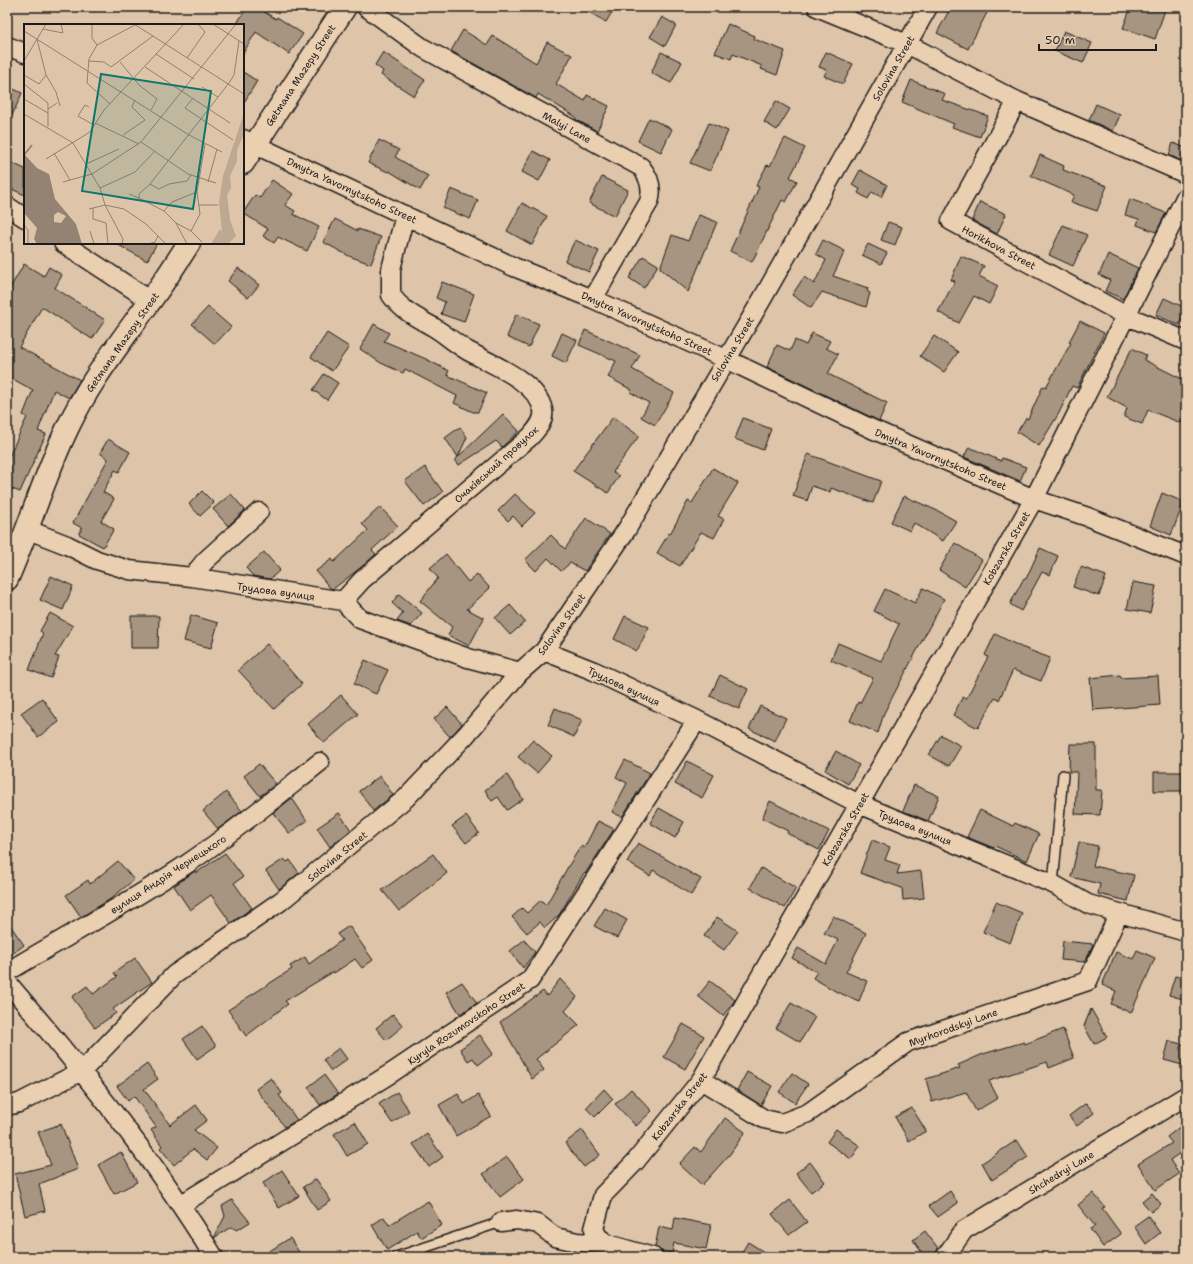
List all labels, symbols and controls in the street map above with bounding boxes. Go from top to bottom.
street label: Getmana Mazepy Street [263,22,338,129]
inset map [24,24,244,244]
scale bar [1039,26,1156,52]
text: 50 m [1045,32,1075,48]
street label: Solovina Street [869,33,917,103]
street label: Malyi Lane [540,109,594,146]
street label: Dmytra Yavornytskoho Street [285,155,419,226]
street label: Horikhova Street [960,222,1038,272]
street label: Dmytra Yavornytskoho Street [579,289,714,358]
street label: Getmana Mazepy Street [83,290,162,395]
street label: Solovina Street [708,314,757,384]
street label: Очаківський провулок [451,423,542,506]
street label: Dmytra Yavornytskoho Street [873,426,1009,493]
street label: Kobzarska Street [980,509,1033,587]
street label: Трудова вулиця [236,580,316,603]
street label: Solovina Street [535,591,588,658]
street label: Трудова вулиця [586,664,662,709]
street label: Kobzarska Street [819,790,872,868]
street label: Трудова вулиця [876,807,954,848]
street label: Solovina Street [305,828,370,885]
street label: вулиця Андрія Чернецького [108,832,229,917]
street label: Kyryla Rozumovskoho Street [405,979,528,1068]
street label: Myrhorodskyi Lane [907,1005,1000,1050]
street label: Kobzarska Street [649,1070,710,1143]
street label: Shchedryi Lane [1026,1148,1097,1197]

